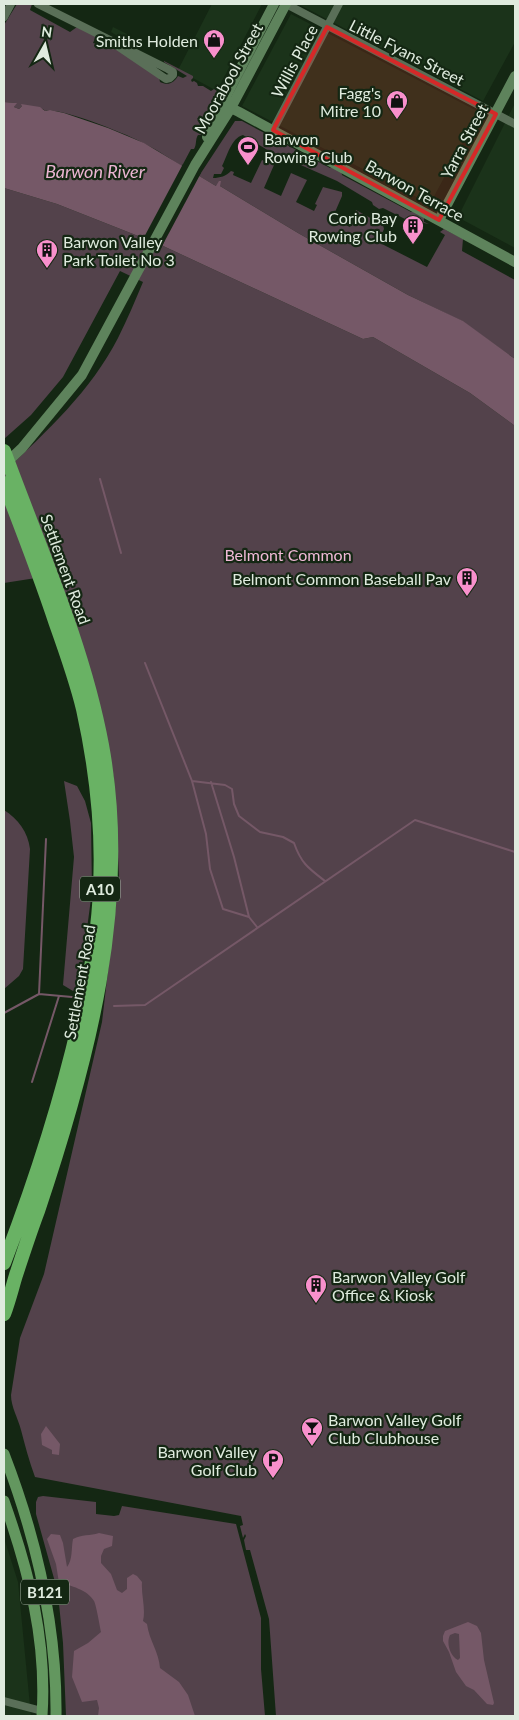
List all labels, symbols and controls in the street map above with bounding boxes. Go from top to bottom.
street label: Little Fyans Street [346,15,468,89]
street label: Moorabool Street [190,19,266,137]
north arrow [20,20,70,70]
street label: Willis Place [267,21,321,101]
text: N [40,22,53,41]
shop icon: Smiths Holden [202,28,226,59]
place label: Smiths Holden [96,31,198,50]
place label: Fagg's Mitre 10 [320,83,381,120]
shop icon: Fagg's Mitre 10 [385,89,409,120]
street label: Yarra Street [436,100,492,182]
place label: Barwon Rowing Club [264,129,353,166]
sports icon: Barwon Rowing Club [236,135,260,166]
street label: Barwon Terrace [363,155,467,225]
water label: Barwon River [45,160,146,182]
place label: Corio Bay Rowing Club [308,208,398,245]
building icon: Corio Bay Rowing Club [401,214,425,245]
place label: Barwon Valley Park Toilet No 3 [63,232,175,269]
building icon: Barwon Valley Park Toilet No 3 [35,238,59,269]
street label: Settlement Road [37,511,95,627]
park label: Belmont Common [224,545,352,564]
building icon: Belmont Common Baseball Pav [455,566,479,597]
place label: Belmont Common Baseball Pav [232,569,452,588]
road number: A10 [80,876,120,902]
street label: Settlement Road [60,923,98,1041]
place label: Barwon Valley Golf Office & Kiosk [332,1267,466,1304]
building icon: Barwon Valley Golf Office & Kiosk [304,1273,328,1304]
place label: Barwon Valley Golf Club Clubhouse [328,1410,462,1447]
bar icon: Barwon Valley Golf Club Clubhouse [300,1416,324,1447]
place label: Barwon Valley Golf Club [157,1442,258,1479]
parking icon: Barwon Valley Golf Club [261,1448,285,1479]
road number: B121 [21,1580,69,1604]

